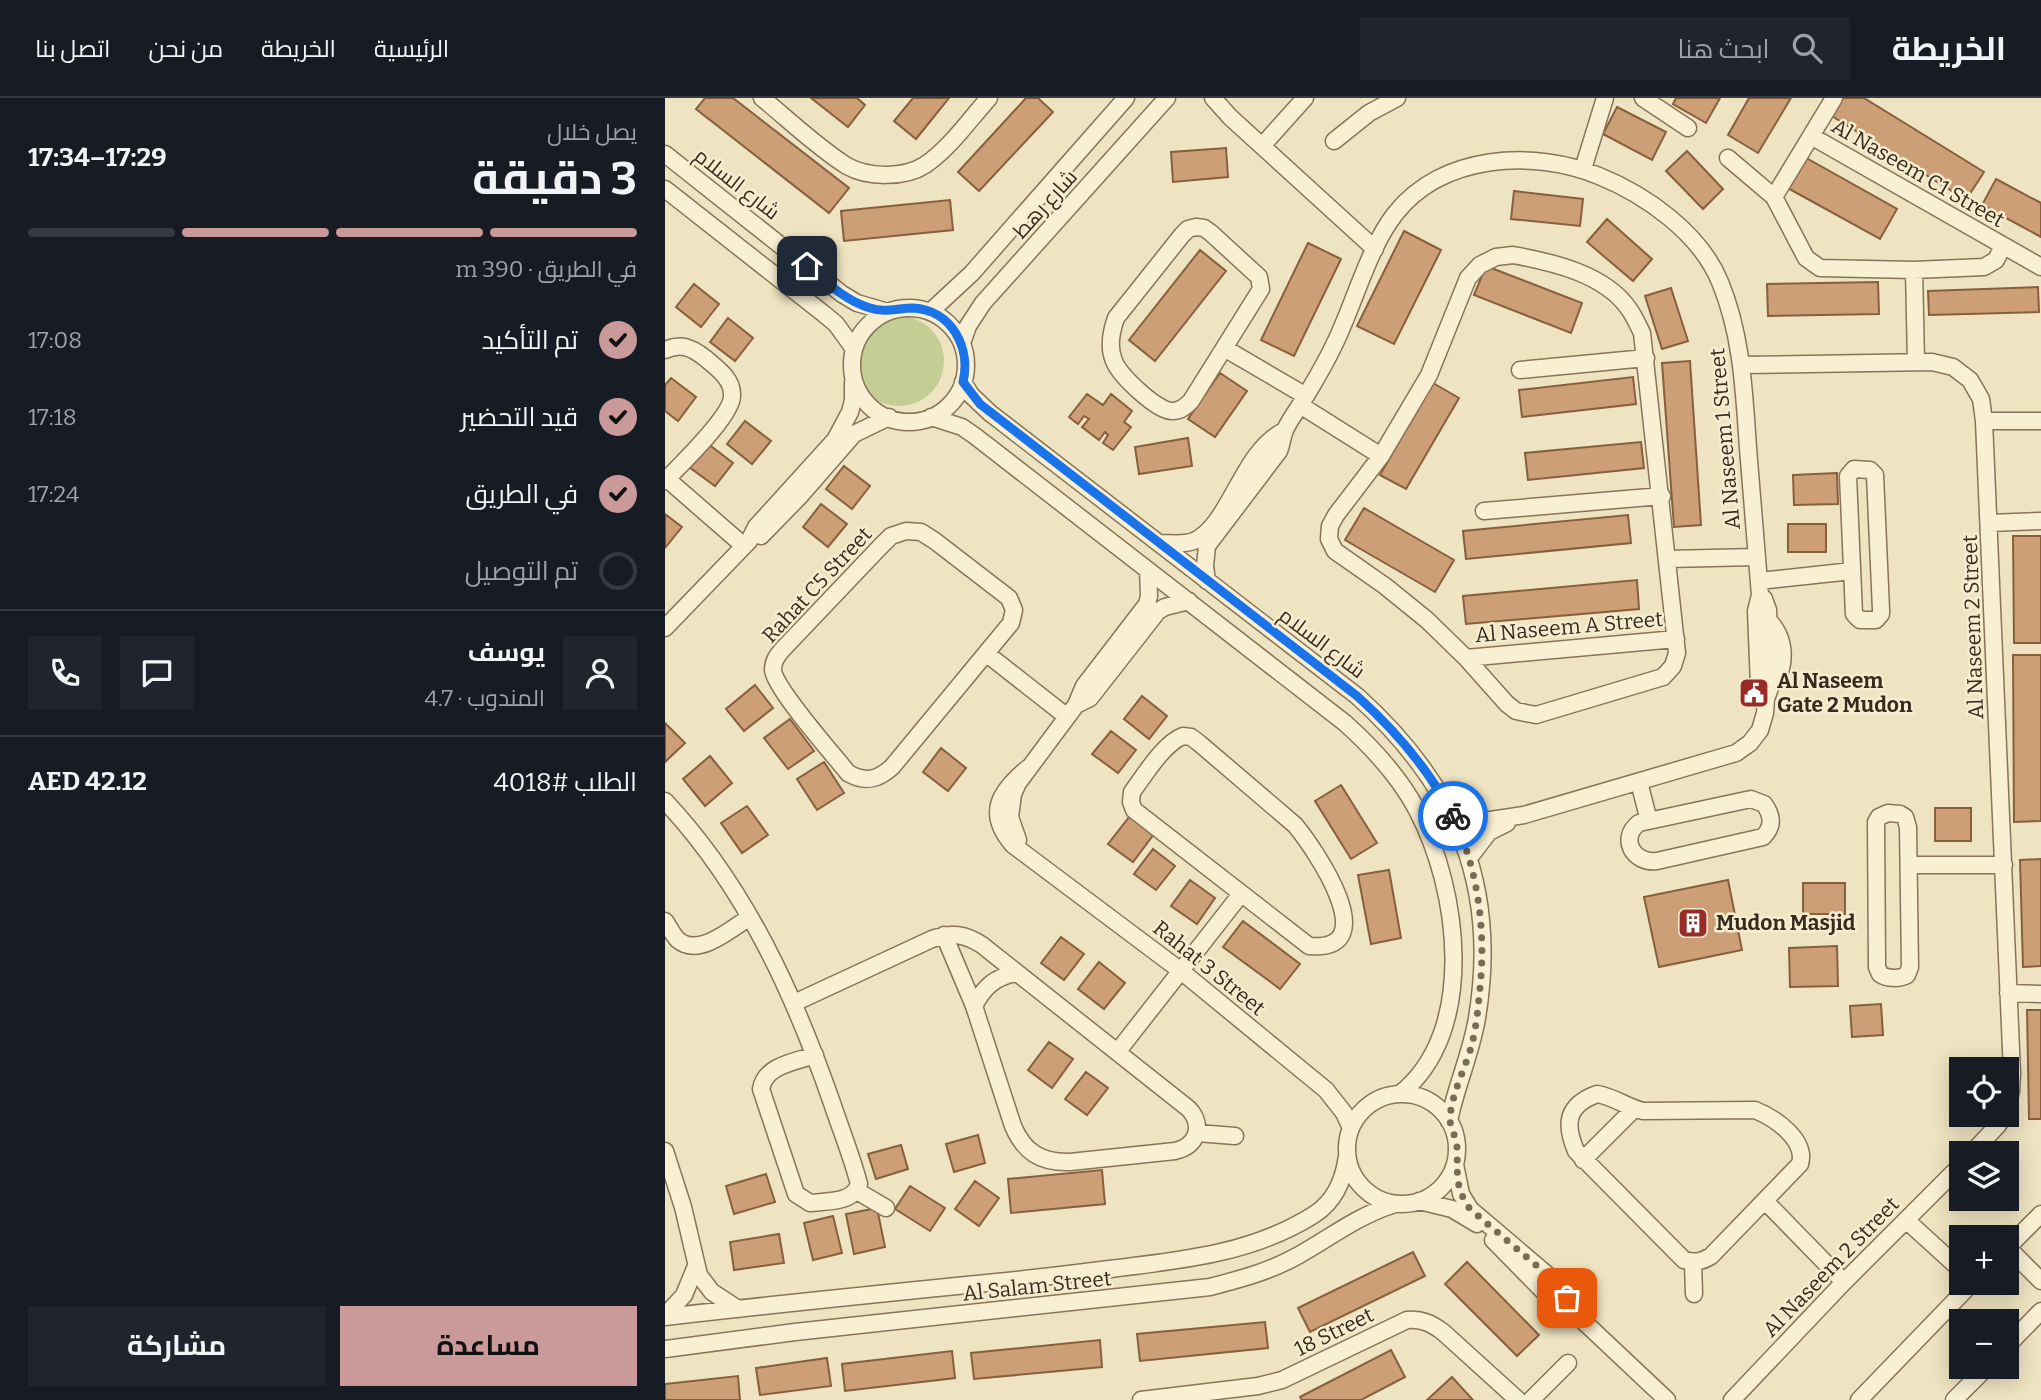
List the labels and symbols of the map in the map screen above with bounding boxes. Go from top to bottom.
street label: Al Naseem C1 Street [1827,113,2009,233]
street label: شارع السلام [688,142,785,226]
street label: شارع رهط [1007,164,1083,245]
pin [777,236,837,296]
street label: Al Naseem 1 Street [1704,347,1746,531]
street label: Rahat C5 Street [757,521,878,648]
street label: Al Naseem 2 Street [1957,534,1989,720]
street label: شارع السلام [1273,602,1370,685]
street label: Al Naseem A Street [1474,606,1664,648]
place label: Al Naseem Gate 2 Mudon [1777,668,1913,718]
public building icon: Al Naseem Gate 2 Mudon [1737,676,1771,710]
courier [1418,781,1488,851]
building icon: Mudon Masjid [1676,906,1710,940]
place label: Mudon Masjid [1716,910,1856,936]
street label: Rahat 3 Street [1148,915,1271,1021]
street label: Al Naseem 2 Street [1757,1191,1905,1342]
street label: Al Salam Street [961,1265,1113,1307]
pin [1537,1268,1597,1328]
street label: 18 Street [1290,1302,1378,1362]

